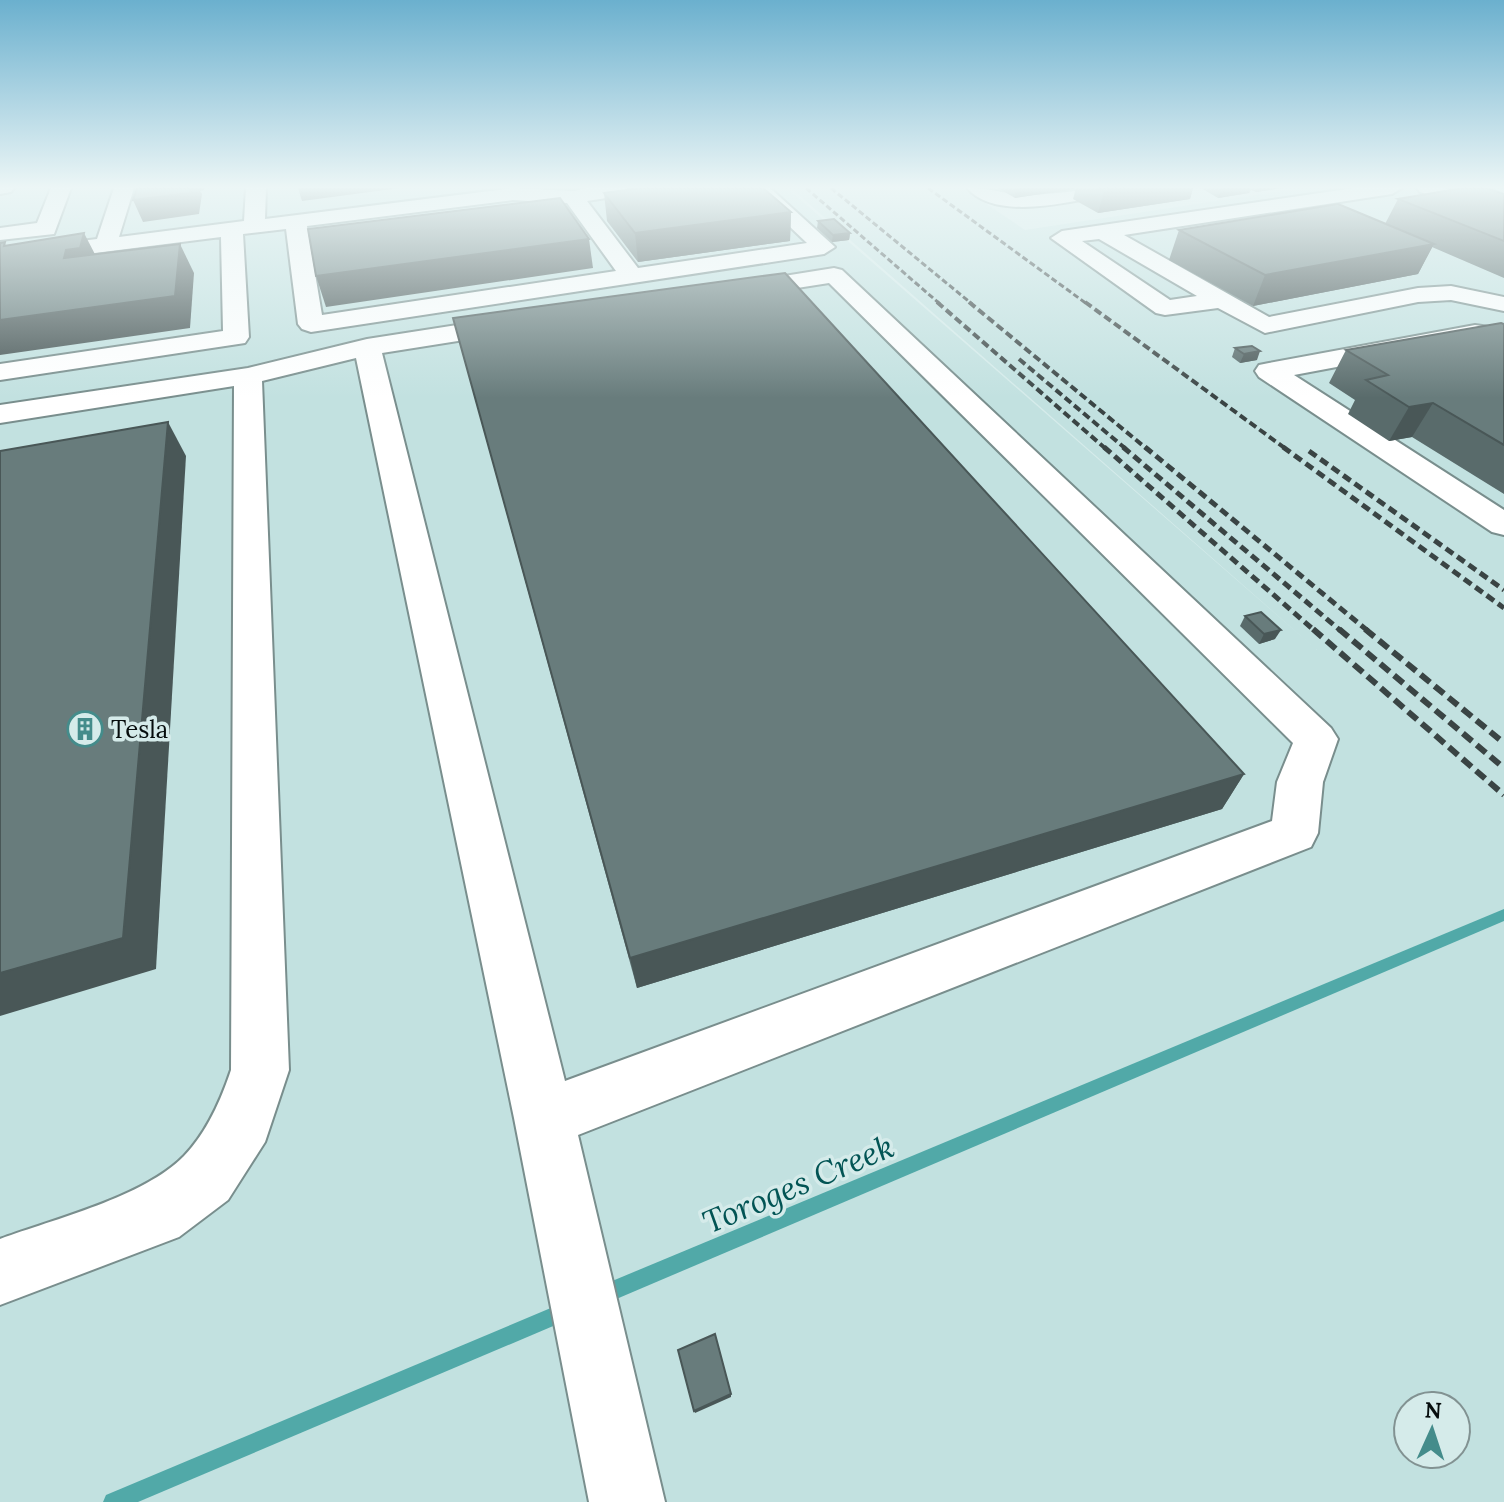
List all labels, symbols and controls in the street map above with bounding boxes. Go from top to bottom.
building icon: Tesla [66,710,104,748]
place label: Tesla [111,714,168,745]
water label: Toroges Creek [696,1125,900,1243]
north arrow [1392,1390,1472,1470]
text: N [1424,1396,1442,1424]

